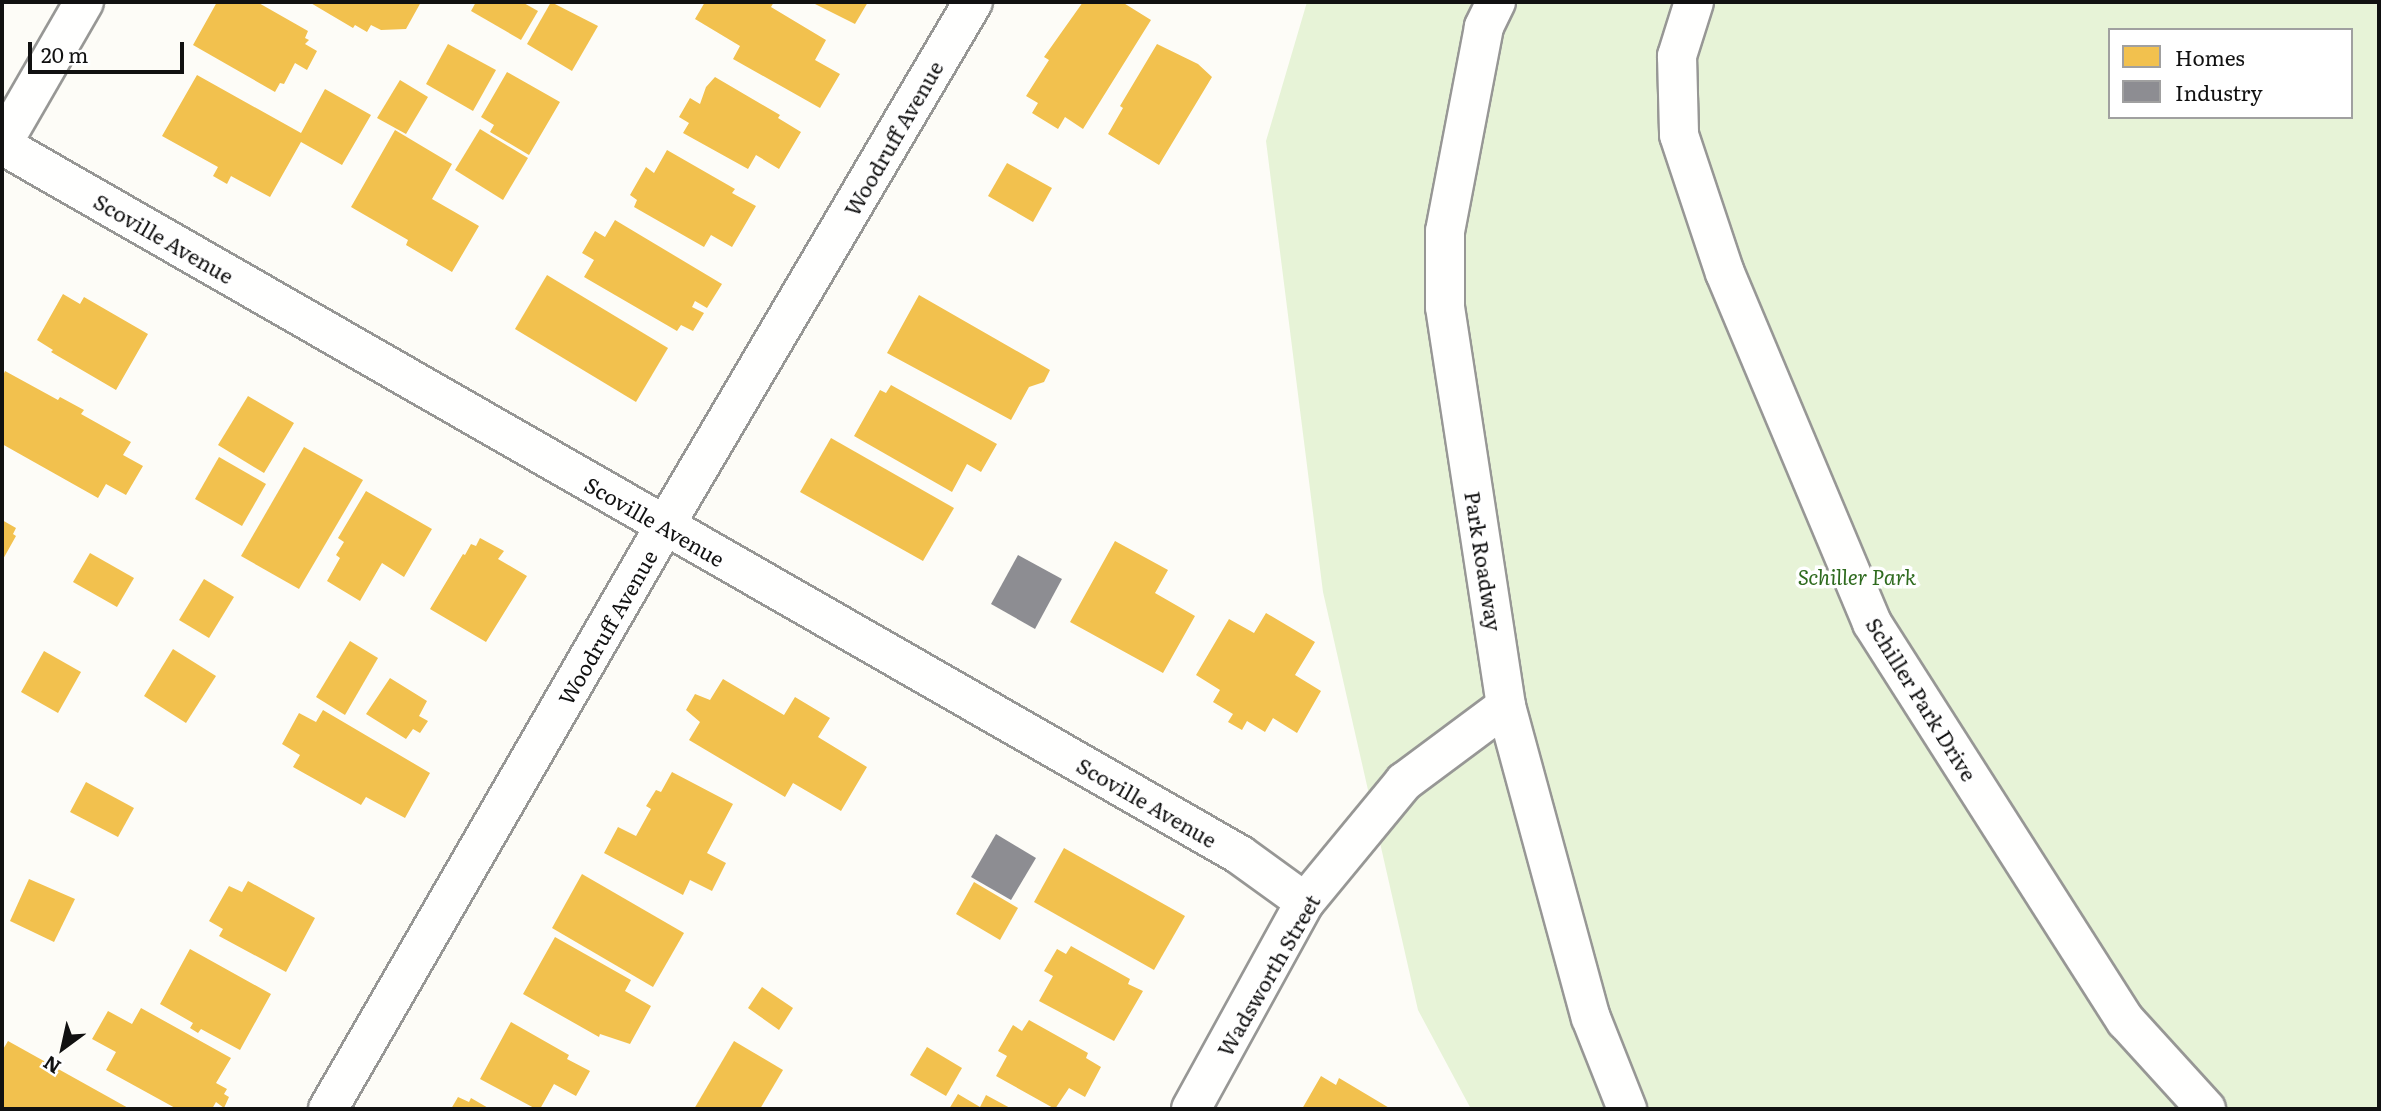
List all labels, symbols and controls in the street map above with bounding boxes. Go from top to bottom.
scale bar [32,28,187,72]
legend [2108,28,2353,119]
text: 20 m [41,38,88,69]
text: Homes [2175,41,2245,72]
street label: Woodruff Avenue [838,56,948,220]
text: Industry [2175,76,2263,107]
street label: Scoville Avenue [90,188,238,288]
street label: Scoville Avenue [581,471,729,571]
street label: Park Roadway [1461,489,1507,633]
street label: Woodruff Avenue [552,545,662,709]
park label: Schiller Park [1798,563,1916,589]
street label: Schiller Park Drive [1862,613,1982,785]
street label: Scoville Avenue [1073,752,1221,852]
street label: Wadsworth Street [1211,890,1325,1060]
north arrow [28,1013,98,1083]
text: N [37,1050,66,1082]

